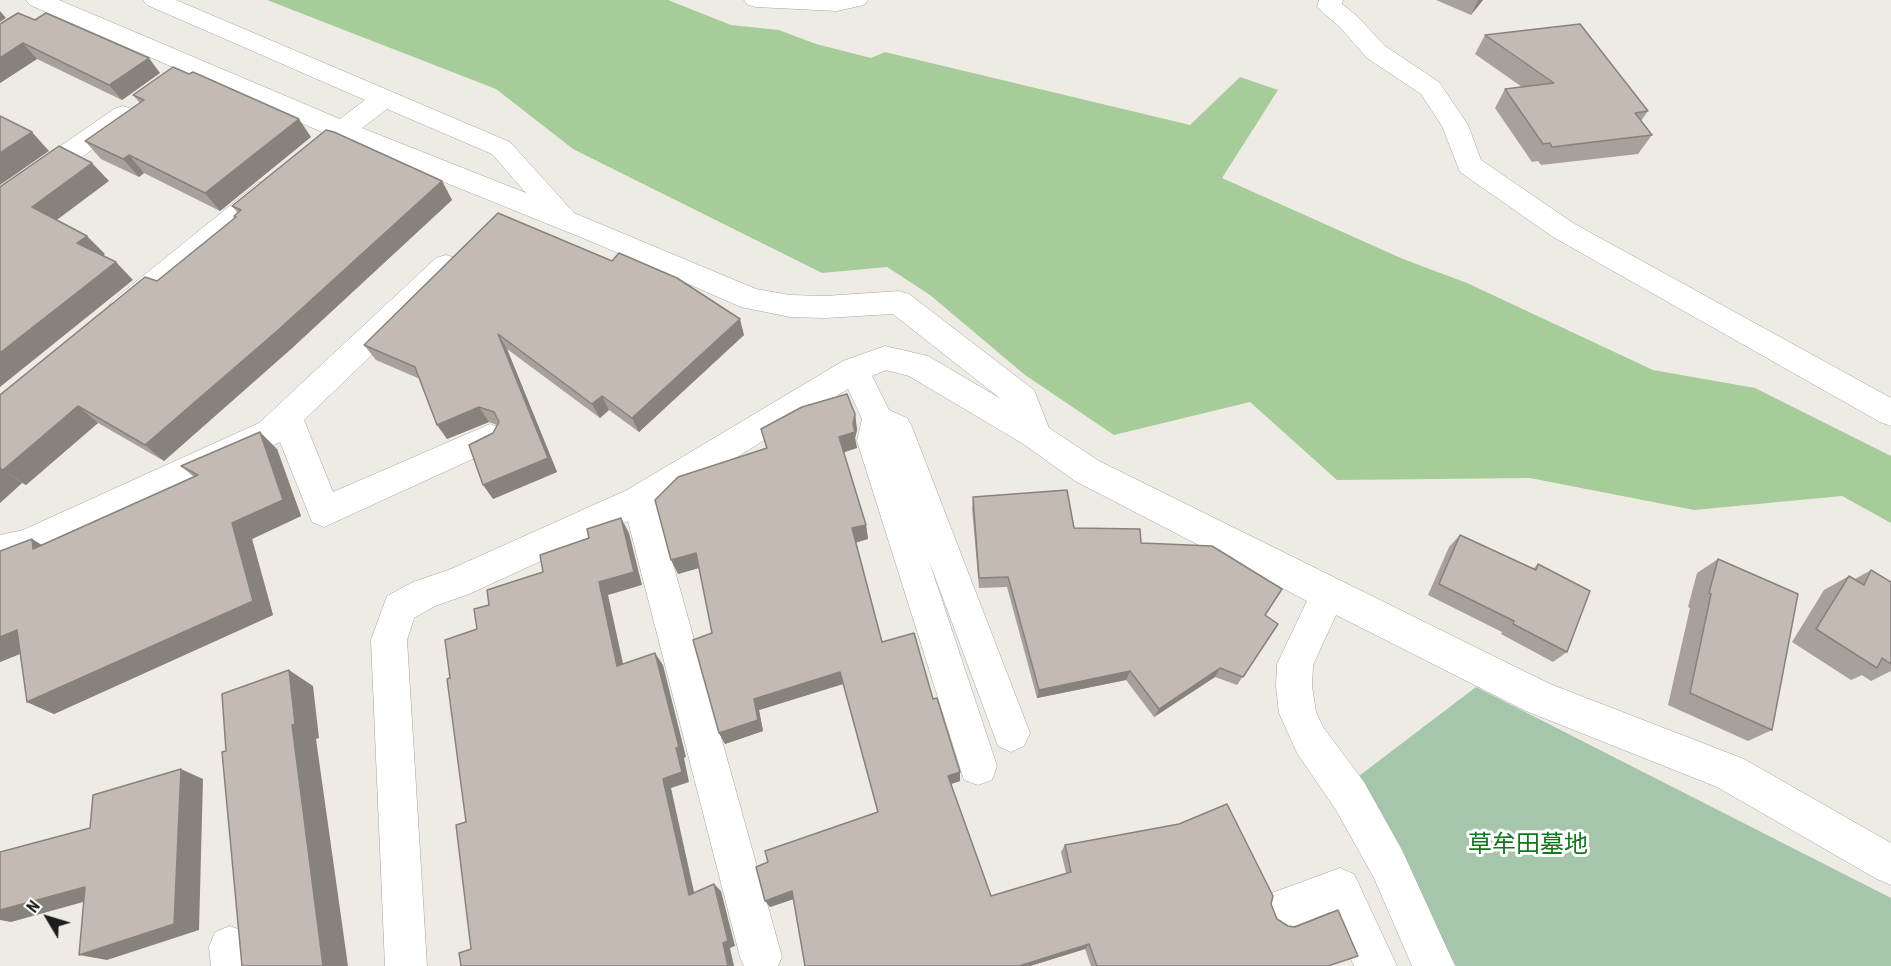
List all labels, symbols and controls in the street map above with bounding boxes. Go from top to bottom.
park label: 草牟田墓地 [1468,832,1588,860]
north arrow [18,888,78,948]
text: N [23,897,44,916]

